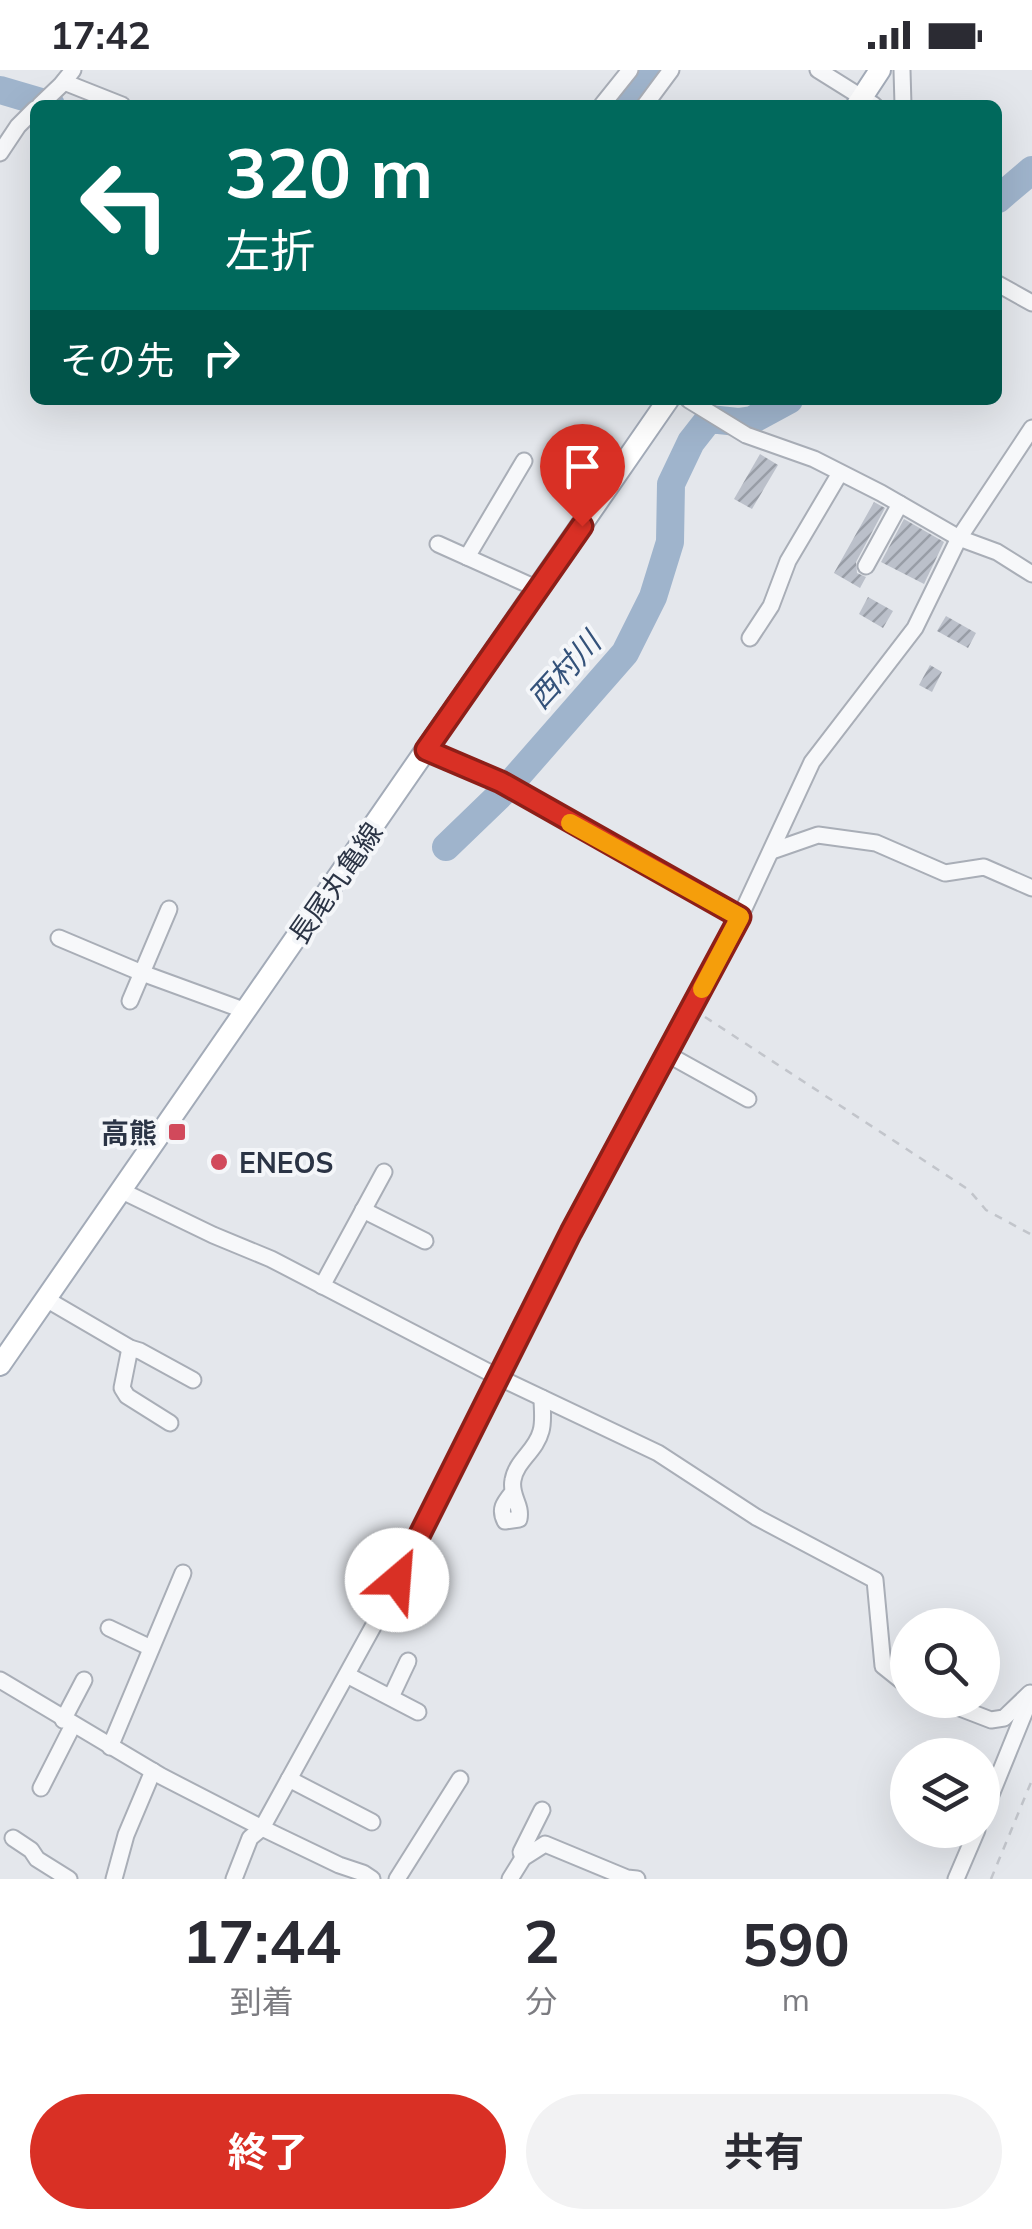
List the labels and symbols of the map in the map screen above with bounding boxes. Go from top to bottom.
pin [540,424,625,527]
water label: 西村川 [520,622,610,716]
street label: 長尾丸亀線 [281,816,389,950]
place label: 高熊 [101,1115,157,1150]
marker: 高熊 [166,1121,188,1143]
place label: ENEOS [239,1145,334,1180]
marker: ENEOS [208,1151,230,1173]
position arrow [345,1528,449,1632]

